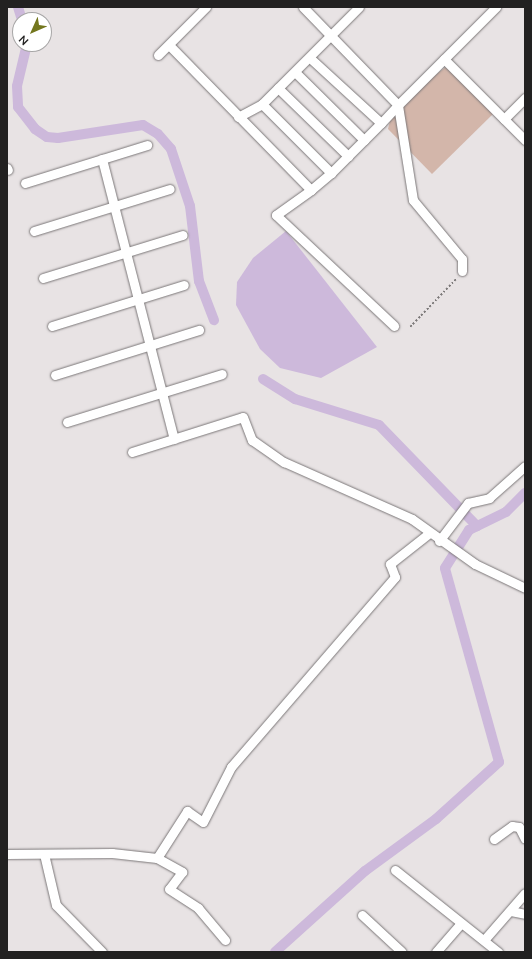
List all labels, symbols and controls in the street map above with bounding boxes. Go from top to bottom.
north arrow [12,12,52,52]
text: N [16,32,32,48]

